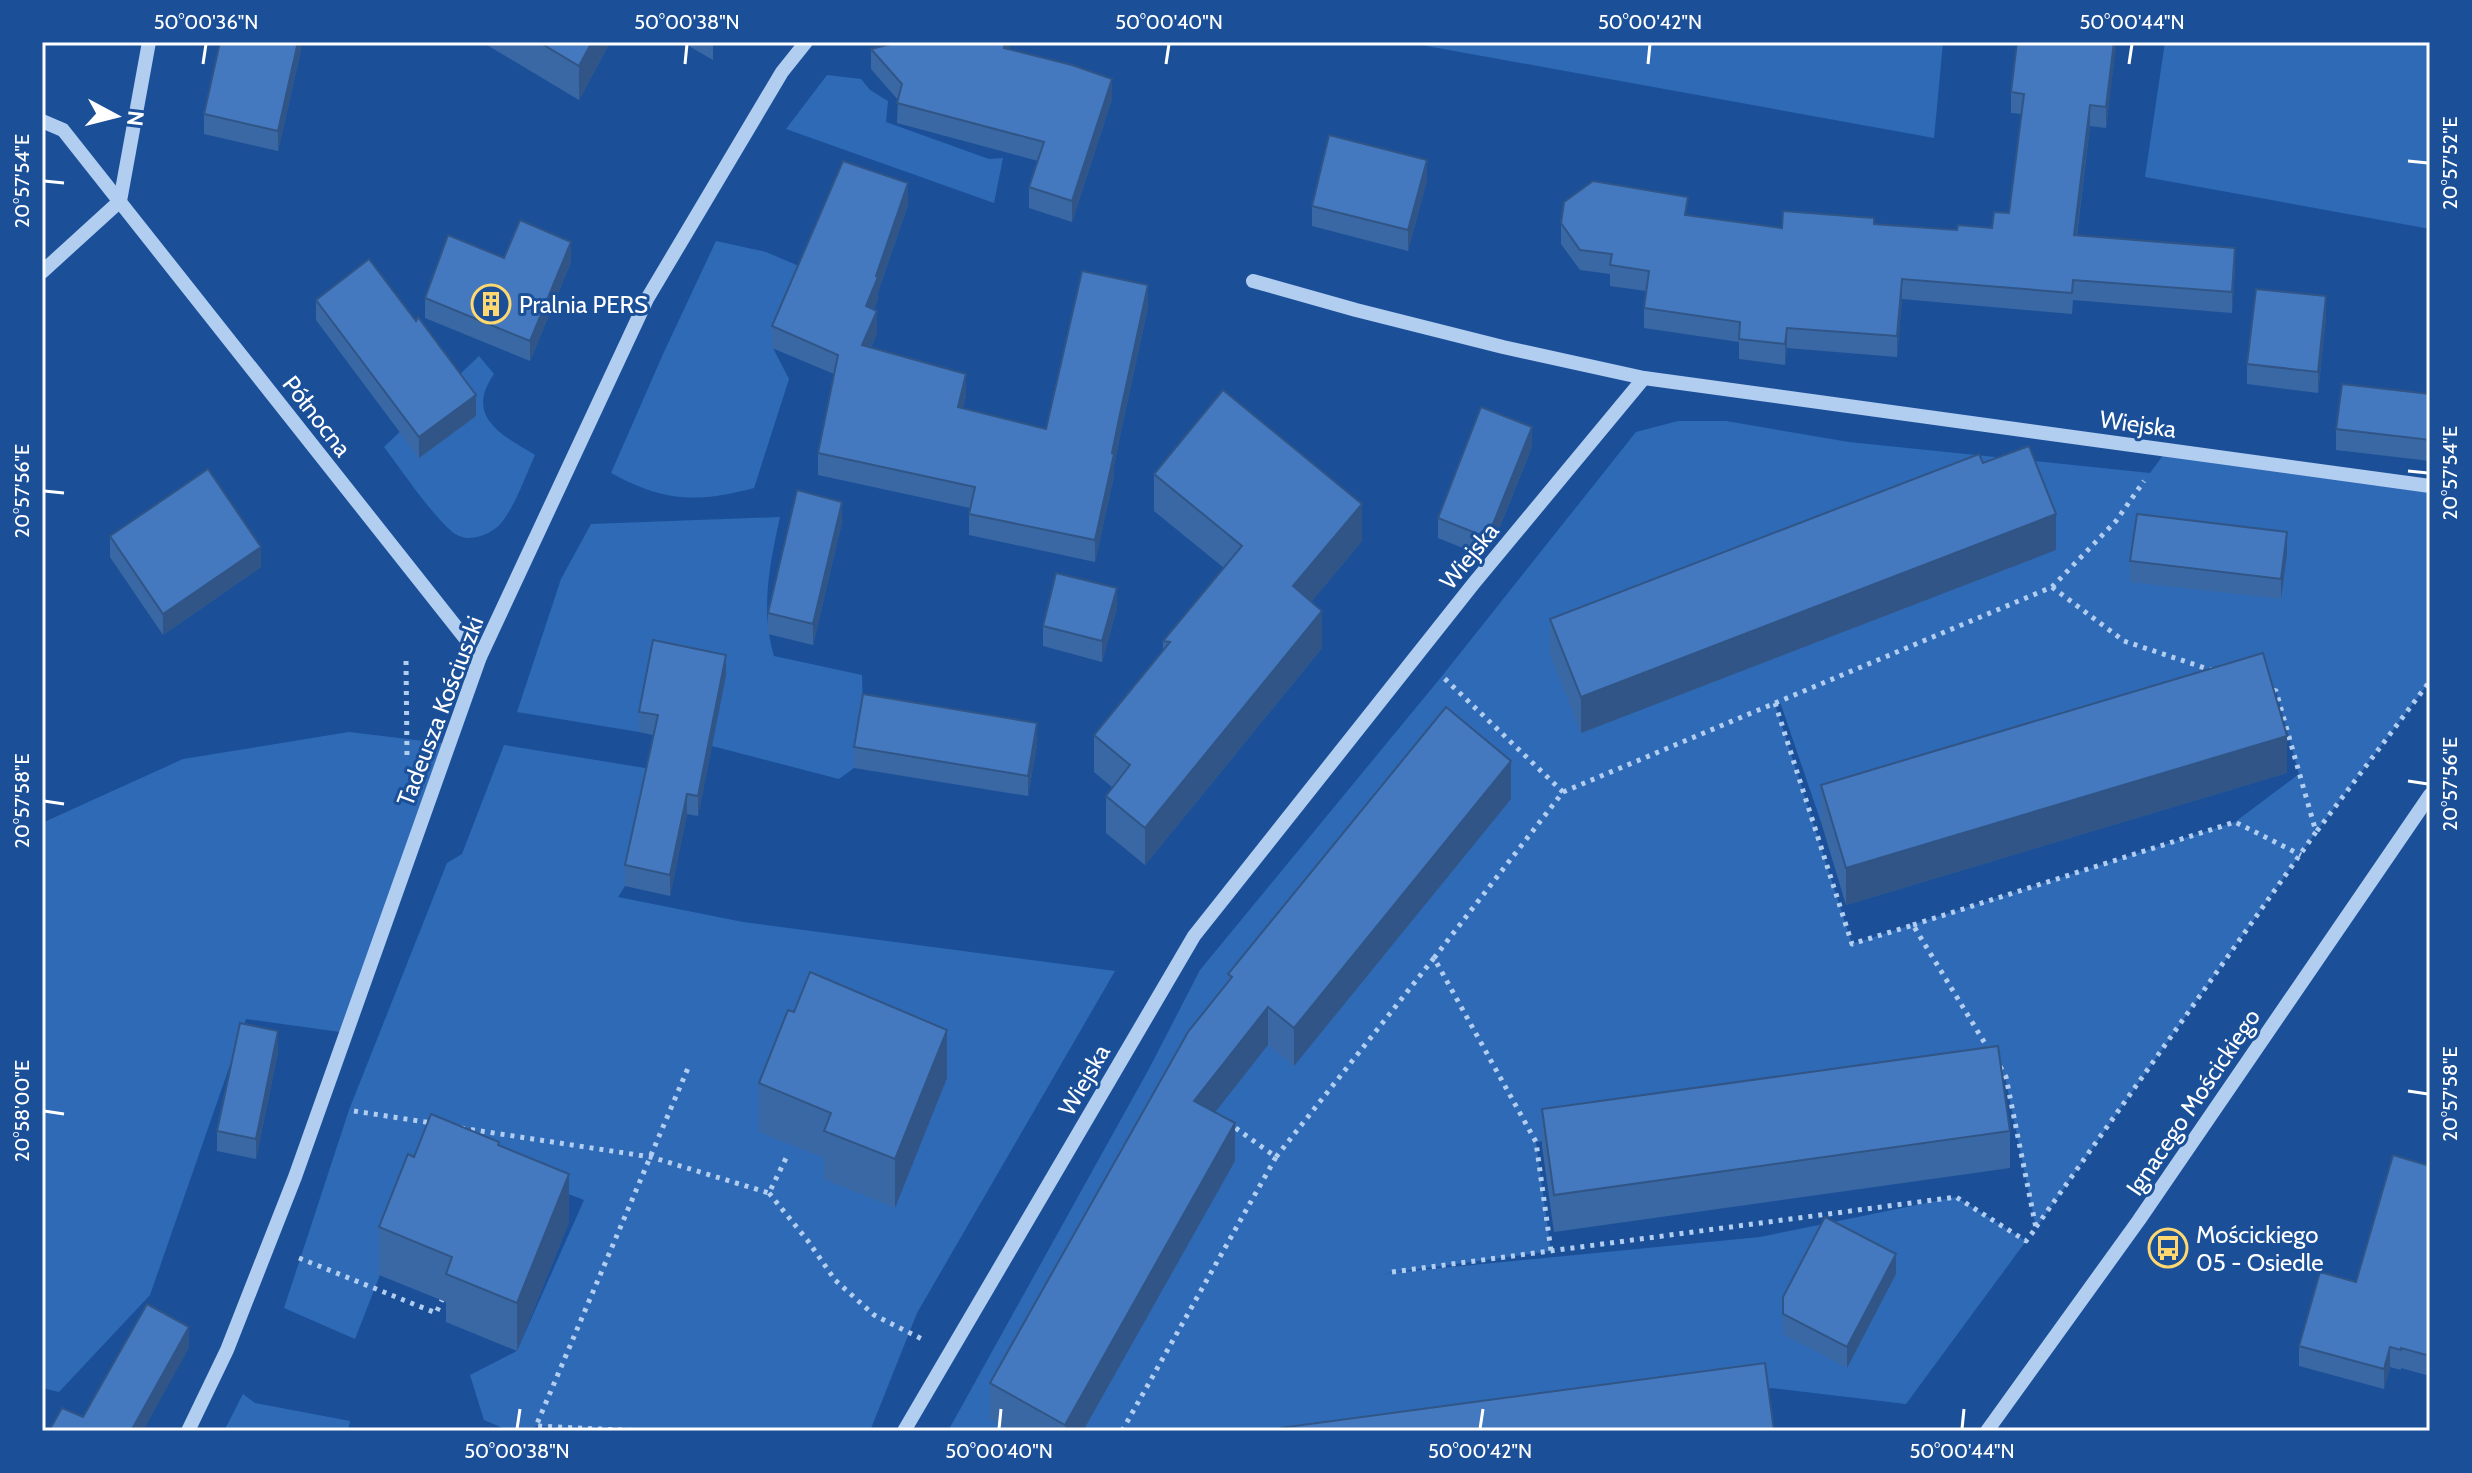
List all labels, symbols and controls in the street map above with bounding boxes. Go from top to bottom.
text: 50°00'36"N [154,10,258,34]
text: 50°00'38"N [634,10,740,34]
text: 50°00'40"N [1115,10,1223,34]
text: 50°00'42"N [1598,10,1702,34]
text: 50°00'44"N [2080,10,2184,34]
north arrow [76,76,156,156]
text: N [121,109,150,128]
text: 20°57'52"E [2438,116,2462,210]
text: 20°57'54"E [10,134,34,228]
building icon: Pralnia PERS [470,283,512,325]
place label: Pralnia PERS [519,290,648,319]
street label: Północna [276,370,358,463]
street label: Wiejska [2098,404,2179,444]
text: 20°57'54"E [2438,426,2462,520]
text: 20°57'56"E [10,444,34,538]
street label: Wiejska [1433,517,1505,595]
street label: Tadeusza Kościuszki [390,612,490,810]
text: 20°57'56"E [2438,737,2462,831]
text: 20°57'58"E [10,753,34,849]
street label: Ignacego Mościckiego [2120,1003,2266,1201]
street label: Wiejska [1052,1039,1116,1121]
text: 20°57'58"E [2438,1046,2462,1142]
text: 20°58'00"E [10,1060,34,1162]
place label: Mościckiego 05 - Osiedle [2196,1220,2324,1277]
bus stop icon: Mościckiego 05 - Osiedle [2147,1227,2189,1269]
text: 50°00'38"N [464,1439,570,1463]
text: 50°00'40"N [945,1439,1053,1463]
text: 50°00'42"N [1428,1439,1532,1463]
text: 50°00'44"N [1910,1439,2014,1463]

